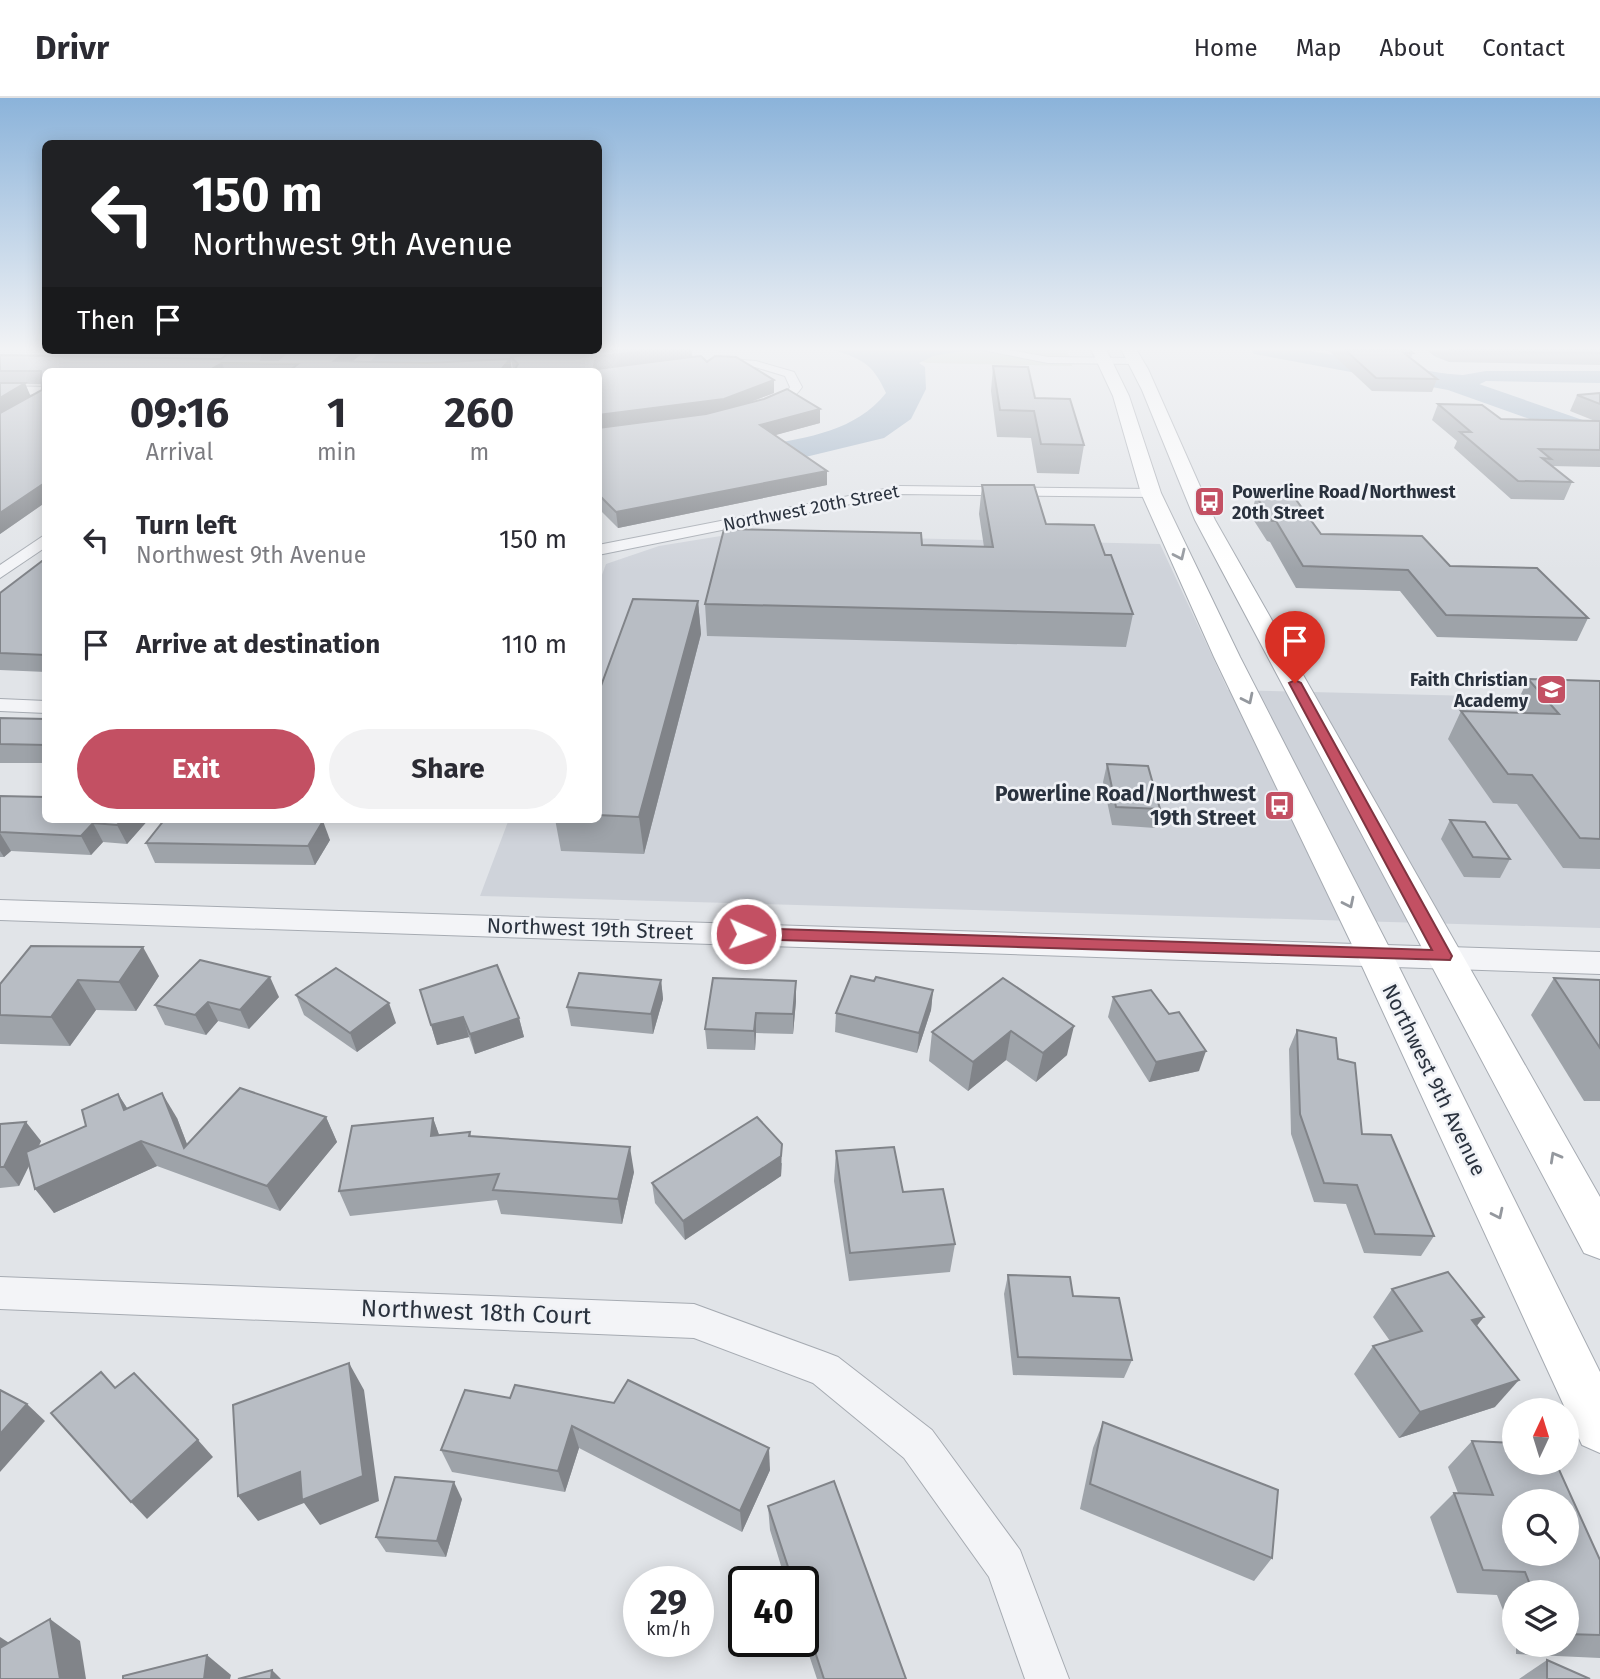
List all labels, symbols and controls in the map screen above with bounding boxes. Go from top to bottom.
text: Drivr [35,28,109,68]
text: Home [1194,34,1258,62]
text: Map [1296,34,1342,62]
text: About [1380,34,1444,62]
text: Contact [1482,34,1565,62]
text: 150 m [192,165,323,224]
icon: left [77,168,168,259]
text: Northwest 9th Avenue [192,225,512,263]
icon: arrive [149,301,187,339]
text: Then [77,305,135,336]
text: 09:16 [130,388,229,438]
text: 1 [327,388,347,438]
text: 260 [444,388,514,438]
text: Arrival [146,438,213,466]
text: min [317,438,357,466]
text: m [469,438,489,466]
street label: Northwest 20th Street [721,480,901,536]
place label: Powerline Road/Northwest 20th Street [1232,481,1457,524]
bus stop icon: Powerline Road/Northwest 20th Street [1192,485,1226,519]
text: Turn left [136,510,237,541]
icon: left [77,521,115,559]
text: 150 m [499,524,567,555]
text: Northwest 9th Avenue [136,541,366,569]
one-way arrow [1172,548,1186,560]
pin [1265,611,1325,683]
icon: arrive [1276,622,1314,660]
icon: arrive [77,626,115,664]
text: Arrive at destination [136,629,380,660]
text: 110 m [501,629,567,660]
place label: Faith Christian Academy [1410,669,1529,712]
school or university icon: Faith Christian Academy [1534,673,1568,707]
one-way arrow [1240,692,1254,704]
button: Exit [77,729,315,809]
button: Share [329,729,567,809]
place label: Powerline Road/Northwest 19th Street [995,781,1257,831]
bus stop icon: Powerline Road/Northwest 19th Street [1262,789,1296,823]
one-way arrow [1341,896,1355,908]
position arrow [709,897,783,971]
street label: Northwest 19th Street [486,912,694,946]
street label: Northwest 9th Avenue [1376,980,1492,1180]
one-way arrow [1550,1152,1563,1165]
one-way arrow [1490,1207,1504,1219]
street label: Northwest 18th Court [360,1294,592,1330]
north arrow [1502,1398,1578,1475]
map controls [1502,1398,1579,1657]
button: search [1502,1489,1579,1566]
speed limit sign: 40 [728,1566,819,1657]
button: layers [1502,1580,1579,1657]
text: 29 [650,1581,687,1623]
text: km/h [646,1618,691,1640]

